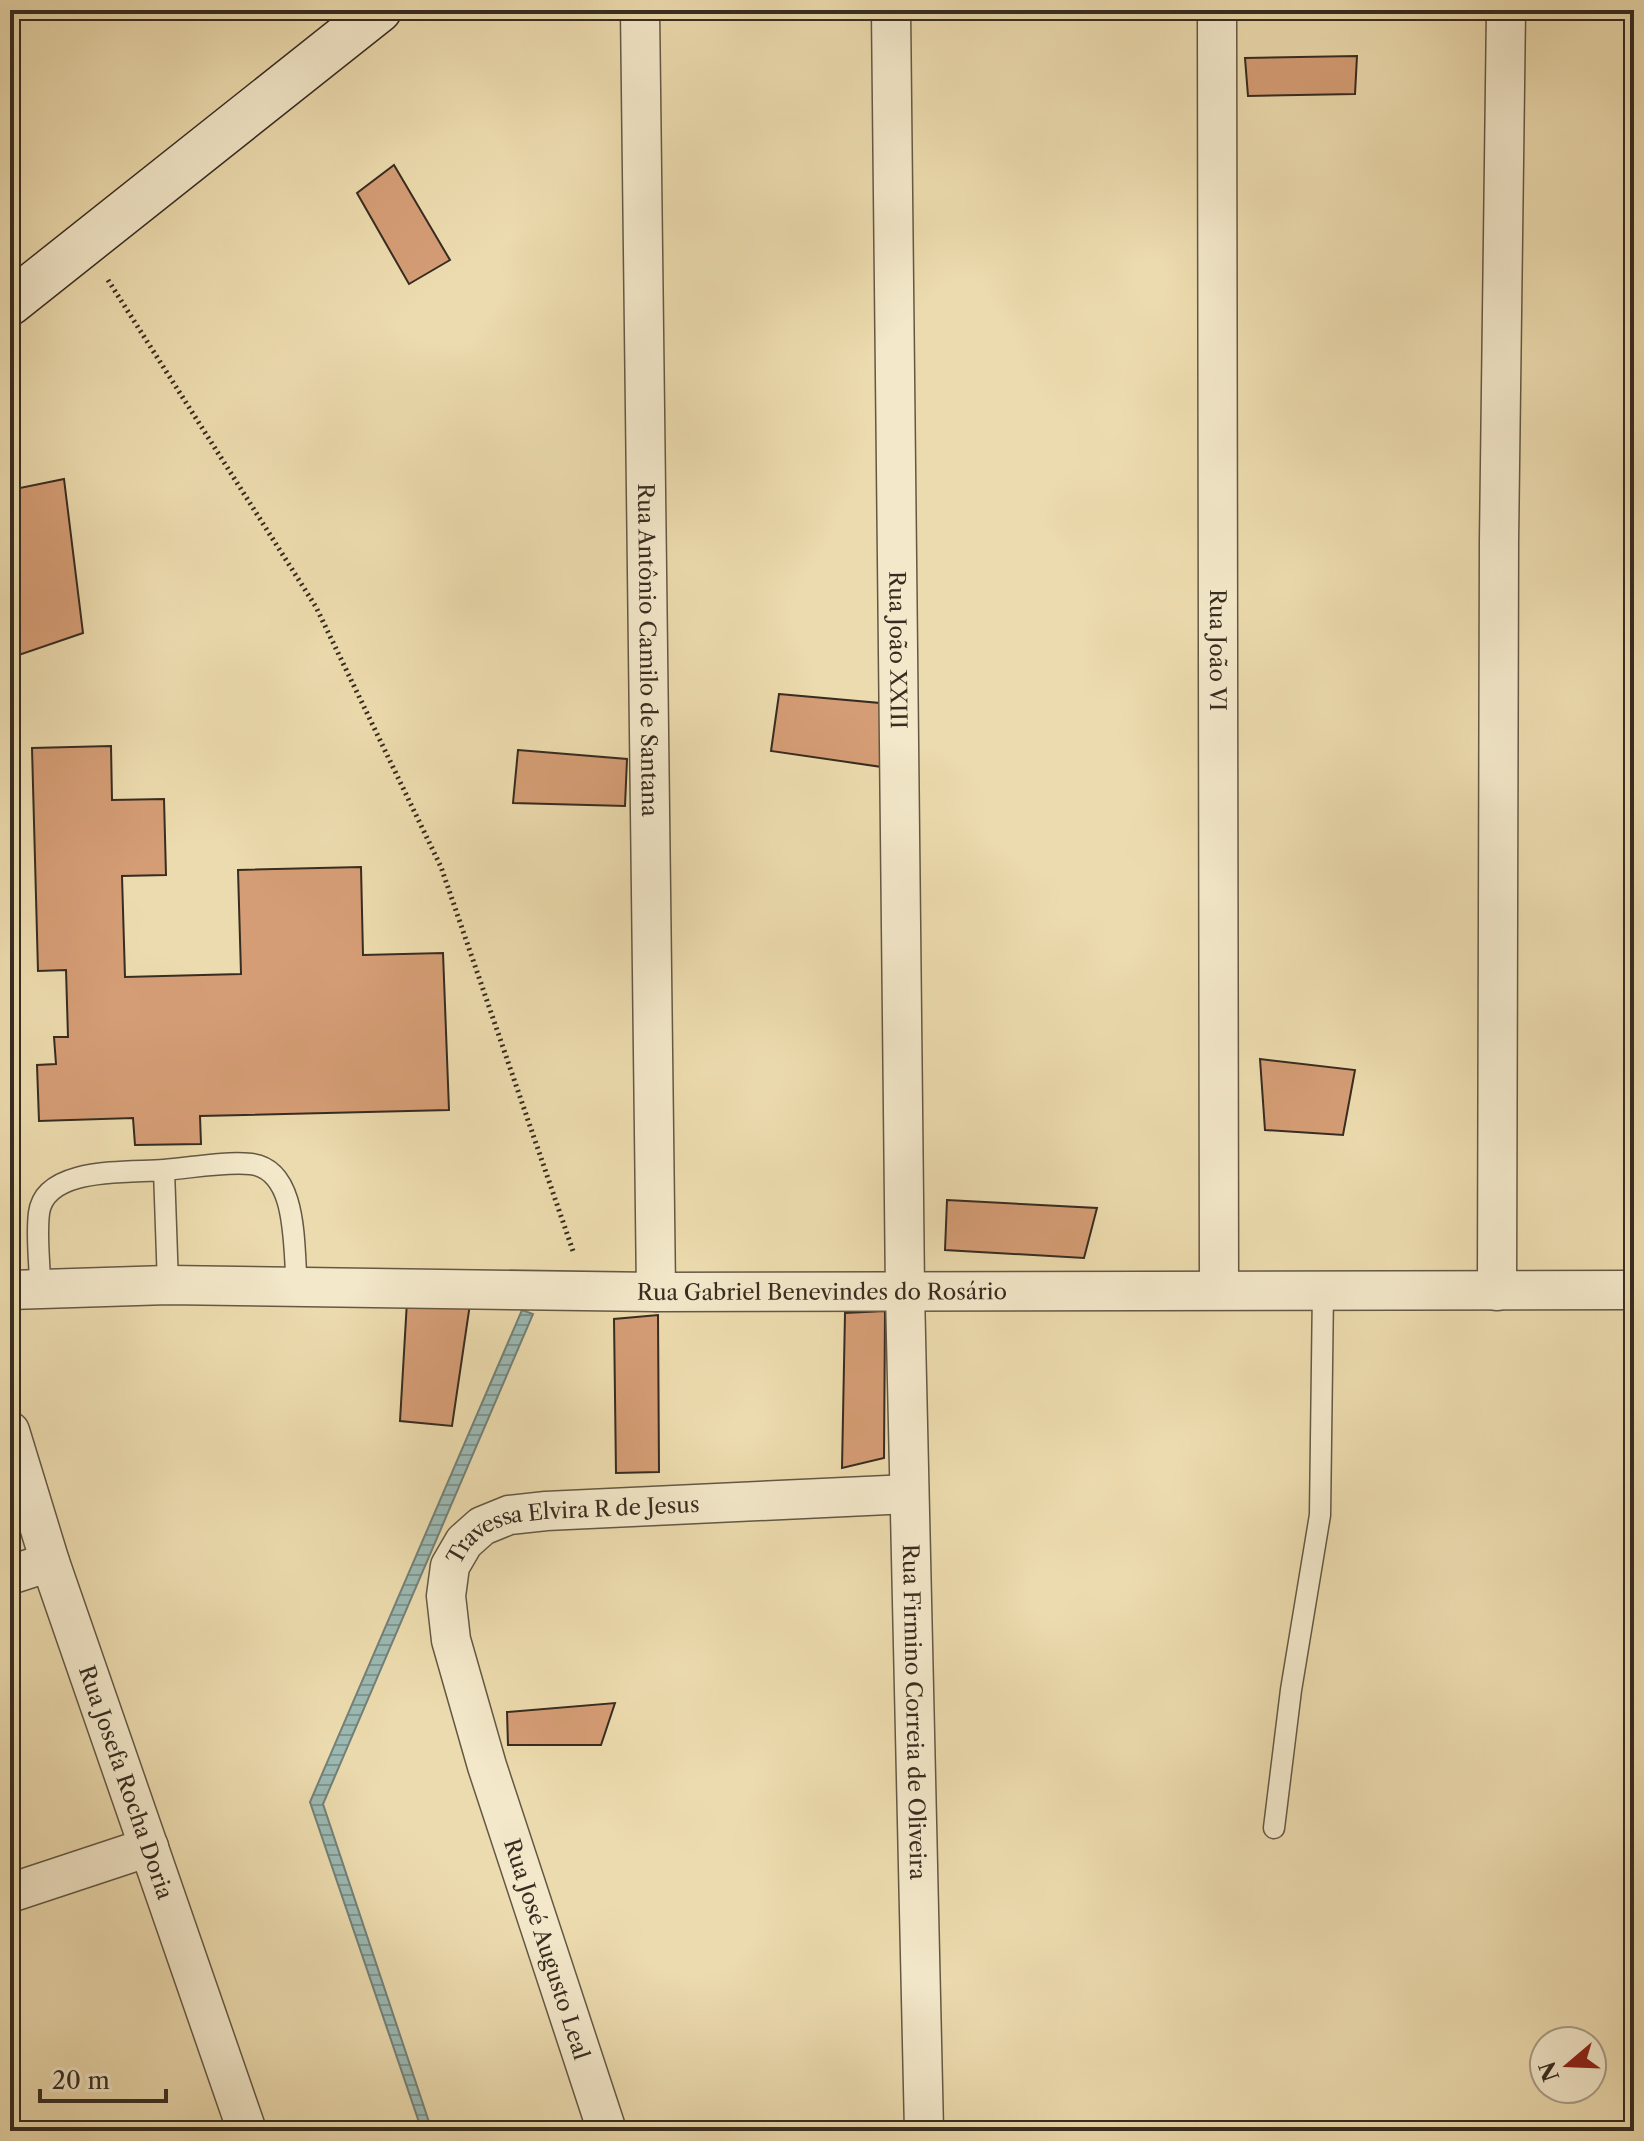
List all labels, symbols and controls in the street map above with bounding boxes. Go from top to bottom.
street label: Rua Antônio Camilo de Santana [632,483,663,817]
street label: Rua João XXIII [883,571,912,729]
street label: Rua João VI [1204,589,1231,711]
street label: Rua Gabriel Benevindes do Rosário [637,1278,1007,1306]
street label: Travessa Elvira R de Jesus [441,1491,700,1569]
street label: Rua Firmino Correia de Oliveira [897,1543,931,1881]
street label: Rua Josefa Rocha Doria [73,1662,179,1903]
street label: Rua José Augusto Leal [498,1835,595,2064]
north arrow [1528,2025,1608,2105]
scale bar [40,2053,166,2103]
text: N [1534,2058,1565,2085]
text: 20 m [52,2066,110,2095]

